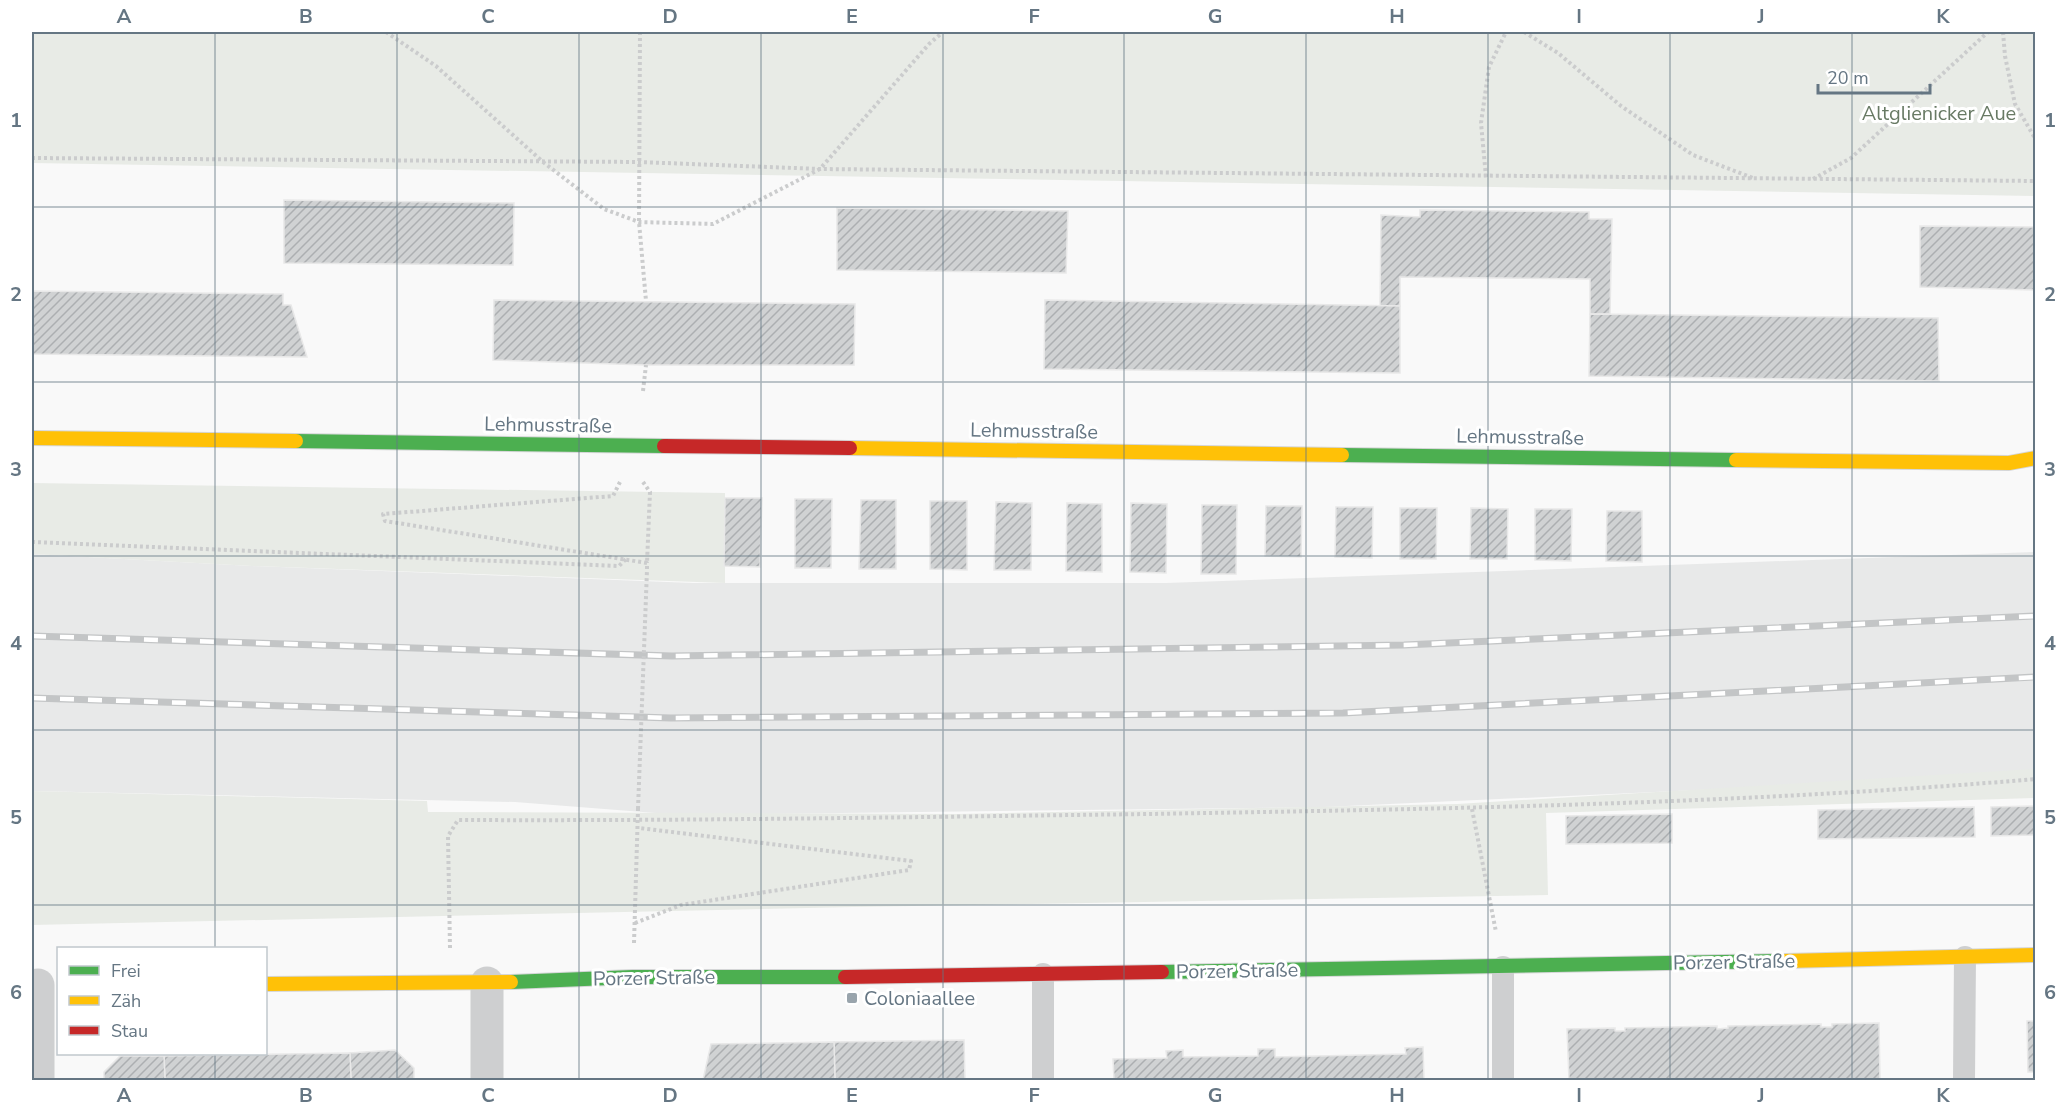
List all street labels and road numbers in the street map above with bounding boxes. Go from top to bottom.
street label: Lehmusstraße [484,410,612,440]
street label: Lehmusstraße [970,416,1098,446]
street label: Lehmusstraße [1456,422,1584,452]
street label: Porzer Straße [1673,947,1795,977]
street label: Porzer Straße [1176,956,1298,986]
street label: Porzer Straße [593,963,715,993]

